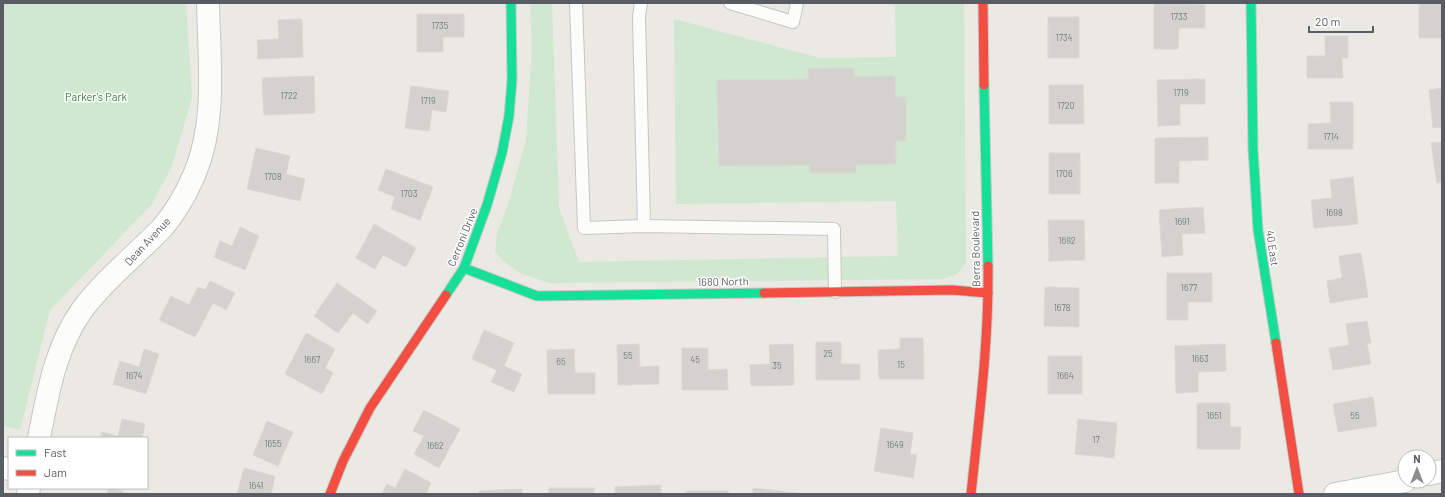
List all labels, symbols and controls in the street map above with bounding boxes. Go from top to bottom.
scale bar [1309,8,1373,34]
house number: 1733 [1171,11,1188,22]
text: 20 m [1315,14,1341,28]
house number: 1735 [432,20,449,31]
house number: 1734 [1055,32,1073,43]
house number: 1719 [1173,87,1189,98]
park label: Parker's Park [65,90,127,103]
house number: 1722 [280,90,298,101]
house number: 1719 [420,95,436,106]
house number: 1720 [1057,100,1075,111]
house number: 1714 [1323,131,1339,142]
house number: 1706 [1055,168,1073,179]
house number: 1708 [264,171,282,182]
house number: 1703 [400,188,418,199]
street label: Cerroni Drive [444,206,480,268]
house number: 1698 [1325,207,1343,218]
street label: Berra Boulevard [968,211,982,287]
street label: Dean Avenue [121,214,173,268]
house number: 1691 [1174,216,1190,227]
street label: 40 East [1264,229,1282,267]
house number: 1692 [1058,235,1076,246]
street label: 1680 North [697,274,749,288]
house number: 1677 [1181,282,1198,293]
house number: 1678 [1054,302,1071,313]
house number: 25 [823,348,833,359]
house number: 55 [623,350,633,361]
house number: 1663 [1191,353,1209,364]
house number: 1667 [304,354,321,365]
house number: 45 [690,354,700,365]
house number: 65 [556,356,566,367]
house number: 15 [897,359,905,370]
house number: 35 [772,360,782,371]
house number: 1674 [125,370,143,381]
house number: 1664 [1056,370,1074,381]
house number: 1651 [1206,410,1222,421]
house number: 55 [1350,410,1360,421]
house number: 17 [1092,434,1100,445]
legend [8,437,148,489]
house number: 1655 [264,438,282,449]
house number: 1649 [886,439,904,450]
house number: 1662 [426,440,444,451]
text: Fast [44,445,67,459]
north arrow [1397,449,1437,489]
text: N [1413,452,1421,465]
text: Jam [44,465,67,479]
house number: 1641 [248,480,264,491]

